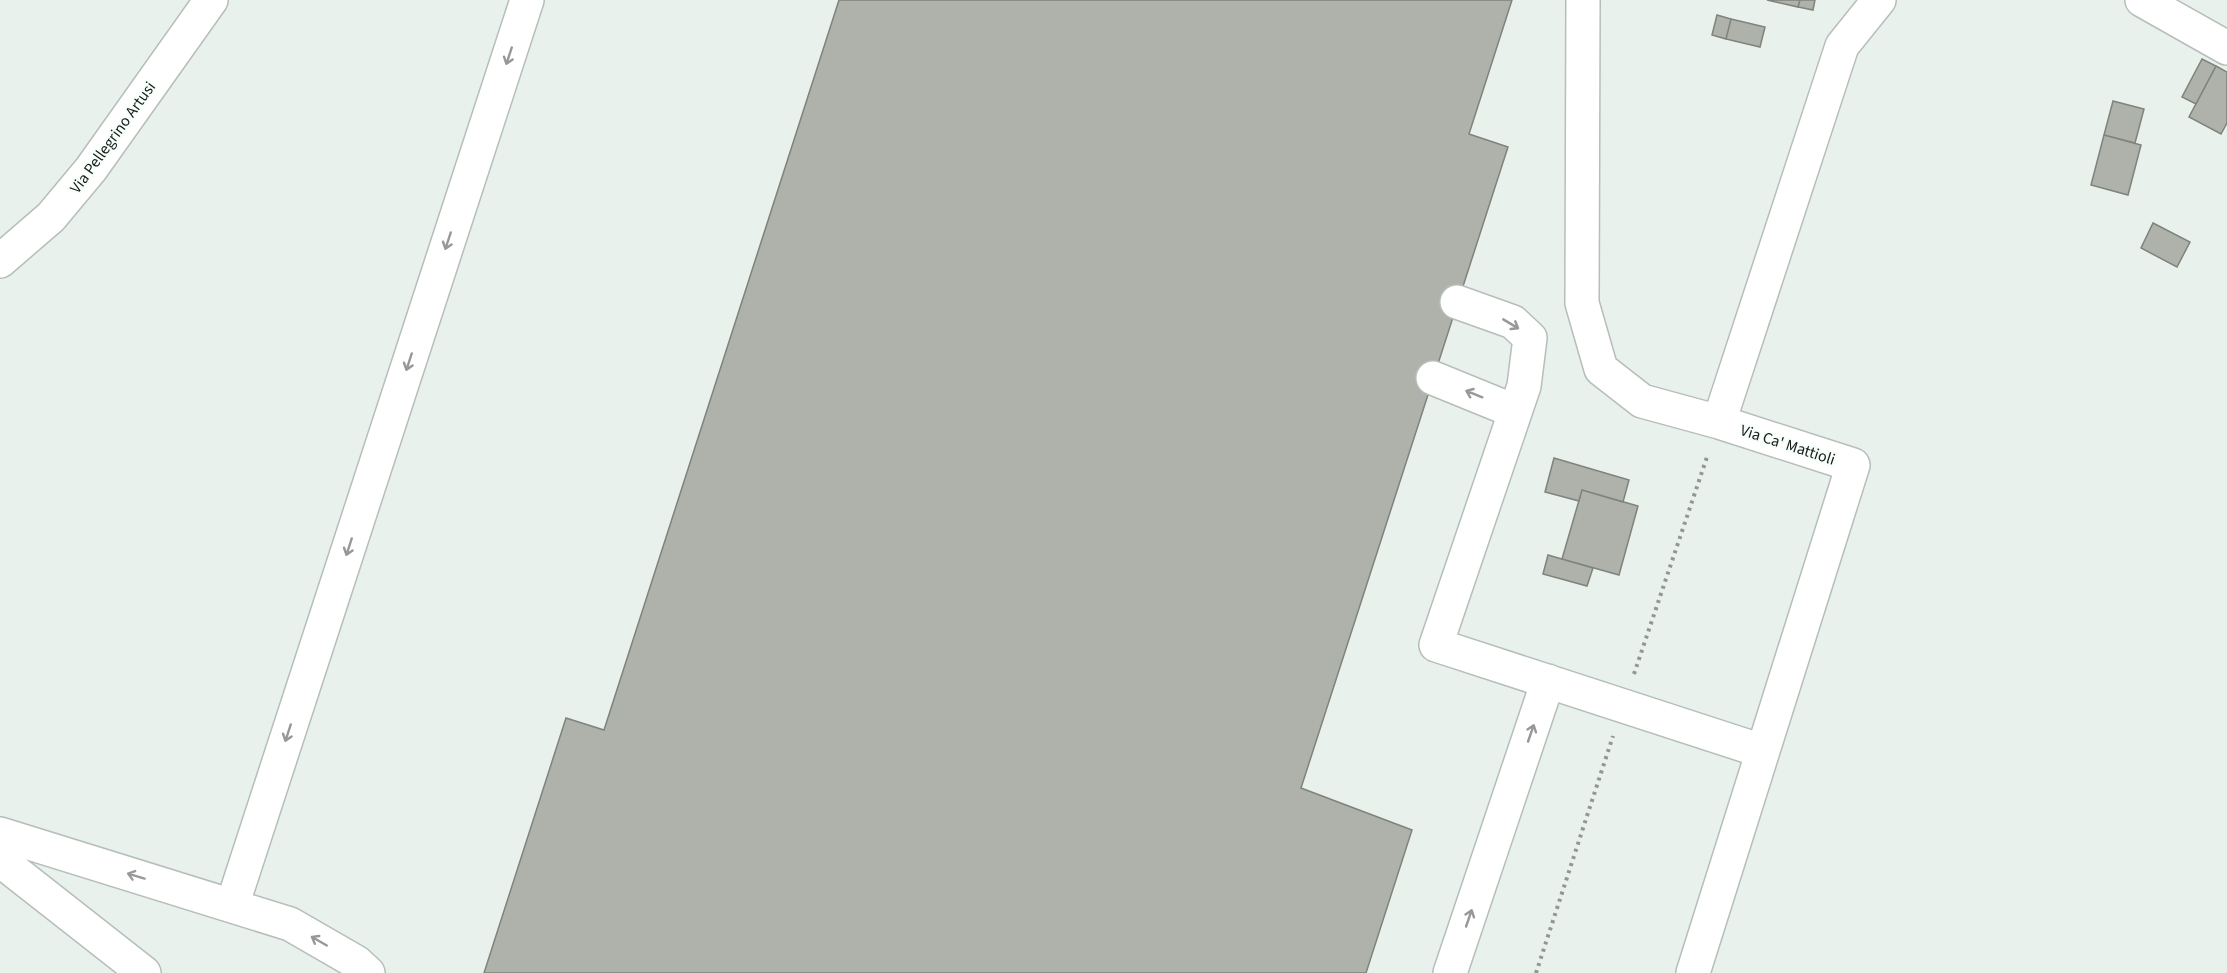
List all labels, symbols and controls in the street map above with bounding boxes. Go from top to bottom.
one-way arrow [503,46,514,65]
street label: Via Pellegrino Artusi [65,77,161,198]
one-way arrow [442,231,453,250]
one-way arrow [1502,318,1519,330]
one-way arrow [403,352,414,371]
one-way arrow [1465,388,1483,399]
street label: Via Ca' Mattioli [1737,419,1838,471]
one-way arrow [342,537,353,556]
one-way arrow [282,723,293,742]
one-way arrow [1526,724,1537,743]
one-way arrow [127,870,146,881]
one-way arrow [1464,908,1475,927]
one-way arrow [311,934,328,946]

